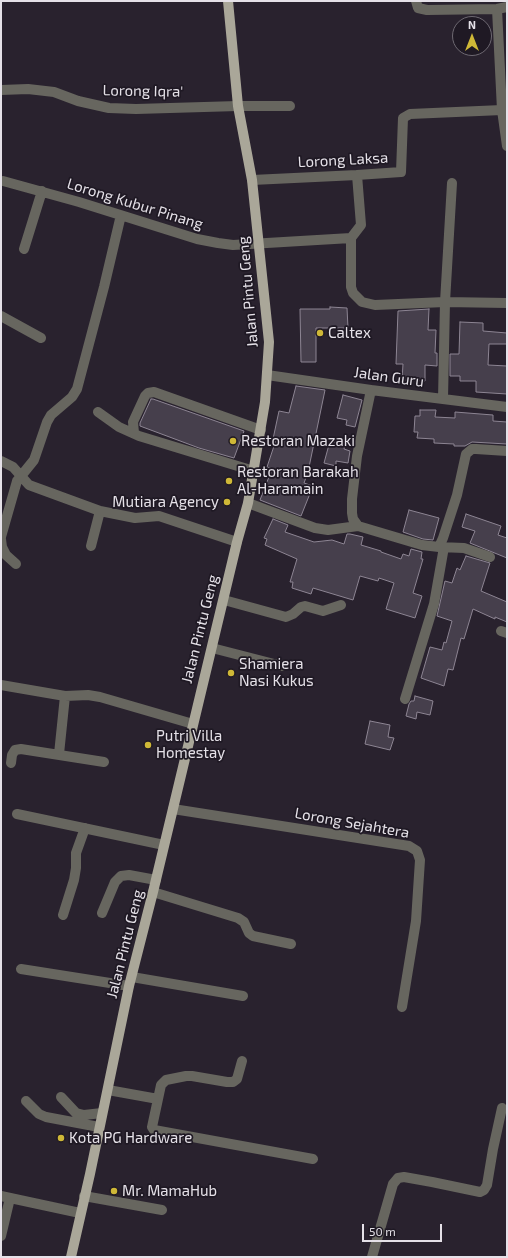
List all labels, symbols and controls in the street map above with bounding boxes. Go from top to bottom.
north arrow [452,16,492,56]
text: N [468,18,476,31]
street label: Lorong Iqra' [103,81,183,101]
street label: Lorong Laksa [297,149,389,171]
street label: Lorong Kubur Pinang [65,175,205,233]
street label: Jalan Pintu Geng [234,236,262,348]
place label: Caltex [328,324,371,342]
marker: Caltex [315,328,325,338]
street label: Jalan Guru [353,363,425,391]
place label: Restoran Mazaki [241,432,355,450]
marker: Restoran Mazaki [228,436,238,446]
place label: Restoran Barakah Al-Haramain [237,463,359,498]
marker: Restoran Barakah Al-Haramain [224,476,234,486]
place label: Mutiara Agency [112,493,219,511]
marker: Mutiara Agency [222,497,232,507]
street label: Jalan Pintu Geng [178,573,222,685]
place label: Shamiera Nasi Kukus [239,655,314,690]
marker: Shamiera Nasi Kukus [226,668,236,678]
place label: Putri Villa Homestay [156,727,225,762]
marker: Putri Villa Homestay [143,740,153,750]
street label: Lorong Sejahtera [293,804,411,842]
street label: Jalan Pintu Geng [103,888,147,1000]
place label: Kota PG Hardware [69,1129,192,1147]
marker: Kota PG Hardware [56,1133,66,1143]
place label: Mr. MamaHub [122,1182,217,1200]
marker: Mr. MamaHub [109,1186,119,1196]
scale bar [364,1216,444,1242]
text: 50 m [369,1224,396,1238]

